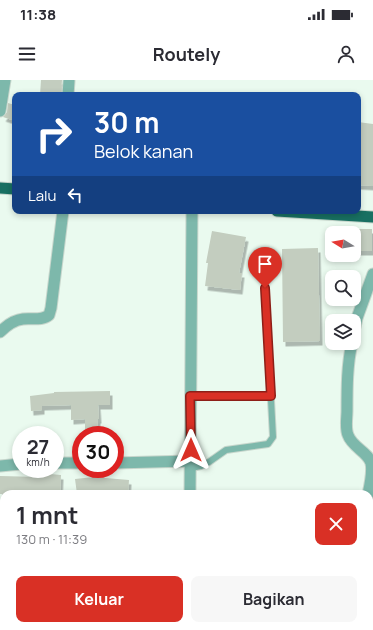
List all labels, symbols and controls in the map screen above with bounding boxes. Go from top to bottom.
text: 11:38 [20,4,56,25]
text: Routely [153,42,220,66]
icon: menu [16,43,38,65]
icon: person [335,43,357,65]
text: 30 m [94,103,159,141]
icon: right [28,108,80,160]
text: Belok kanan [94,139,193,163]
icon: left [64,184,86,206]
text: Lalu [28,185,56,206]
north arrow [325,226,361,262]
map controls [325,226,361,350]
pin [248,247,282,288]
icon: arrive [254,253,276,275]
button: search [325,270,361,306]
button: layers [325,314,361,350]
speed limit sign: 30 [72,426,124,478]
position arrow [170,429,212,471]
text: 27 [27,433,49,460]
text: km/h [26,455,50,469]
text: 1 mnt [16,498,78,531]
button: close [315,503,357,545]
text: 130 m · 11:39 [16,530,87,548]
button: Keluar [16,576,183,622]
button: Bagikan [191,576,357,622]

